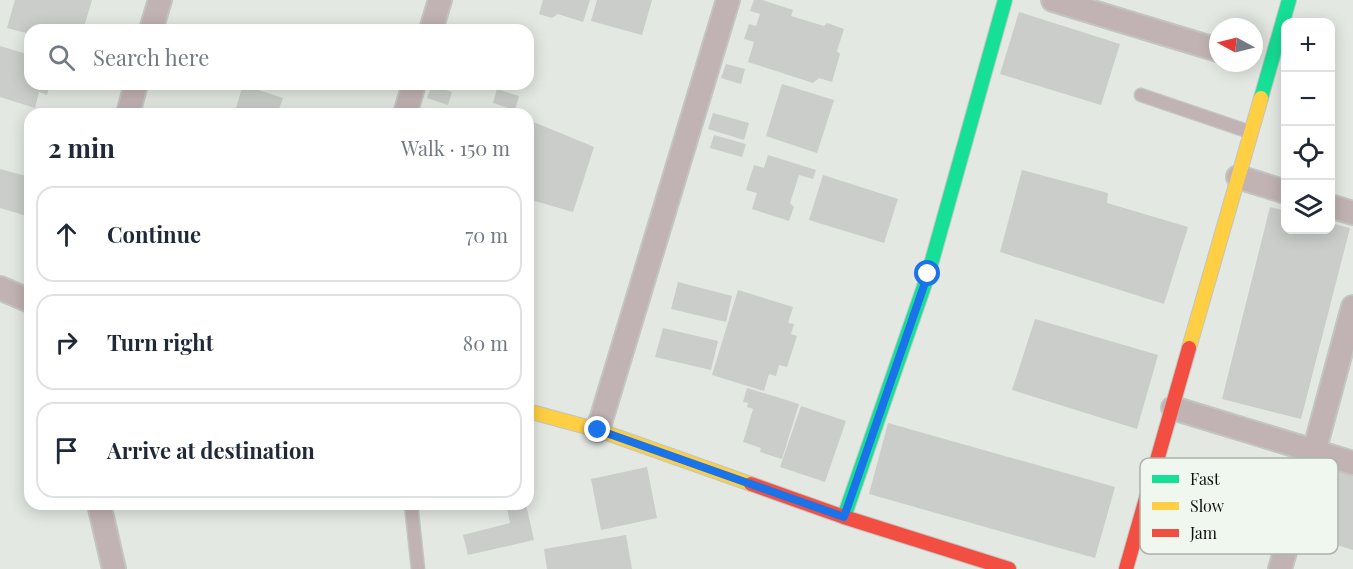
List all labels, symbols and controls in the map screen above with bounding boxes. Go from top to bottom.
north arrow [1209,18,1263,72]
map controls [1281,18,1335,234]
button: + [1281,18,1335,72]
search box [24,24,534,90]
icon: search [45,41,78,74]
text: Search here [93,42,209,72]
button: − [1281,72,1335,126]
button: locate [1281,126,1335,180]
text: 2 min [48,130,115,165]
text: Walk · 150 m [401,134,510,161]
button: layers [1281,180,1335,234]
icon: ahead [50,218,83,251]
text: Continue [107,219,201,249]
text: 70 m [465,221,508,248]
route start [914,260,940,286]
icon: right [50,326,83,359]
text: Turn right [107,327,213,357]
text: 80 m [463,329,508,356]
route end [584,416,610,442]
icon: arrive [50,434,83,467]
text: Arrive at destination [107,435,315,465]
legend [1140,458,1338,554]
text: Fast [1190,468,1220,489]
text: Slow [1190,495,1225,516]
text: Jam [1189,522,1217,543]

